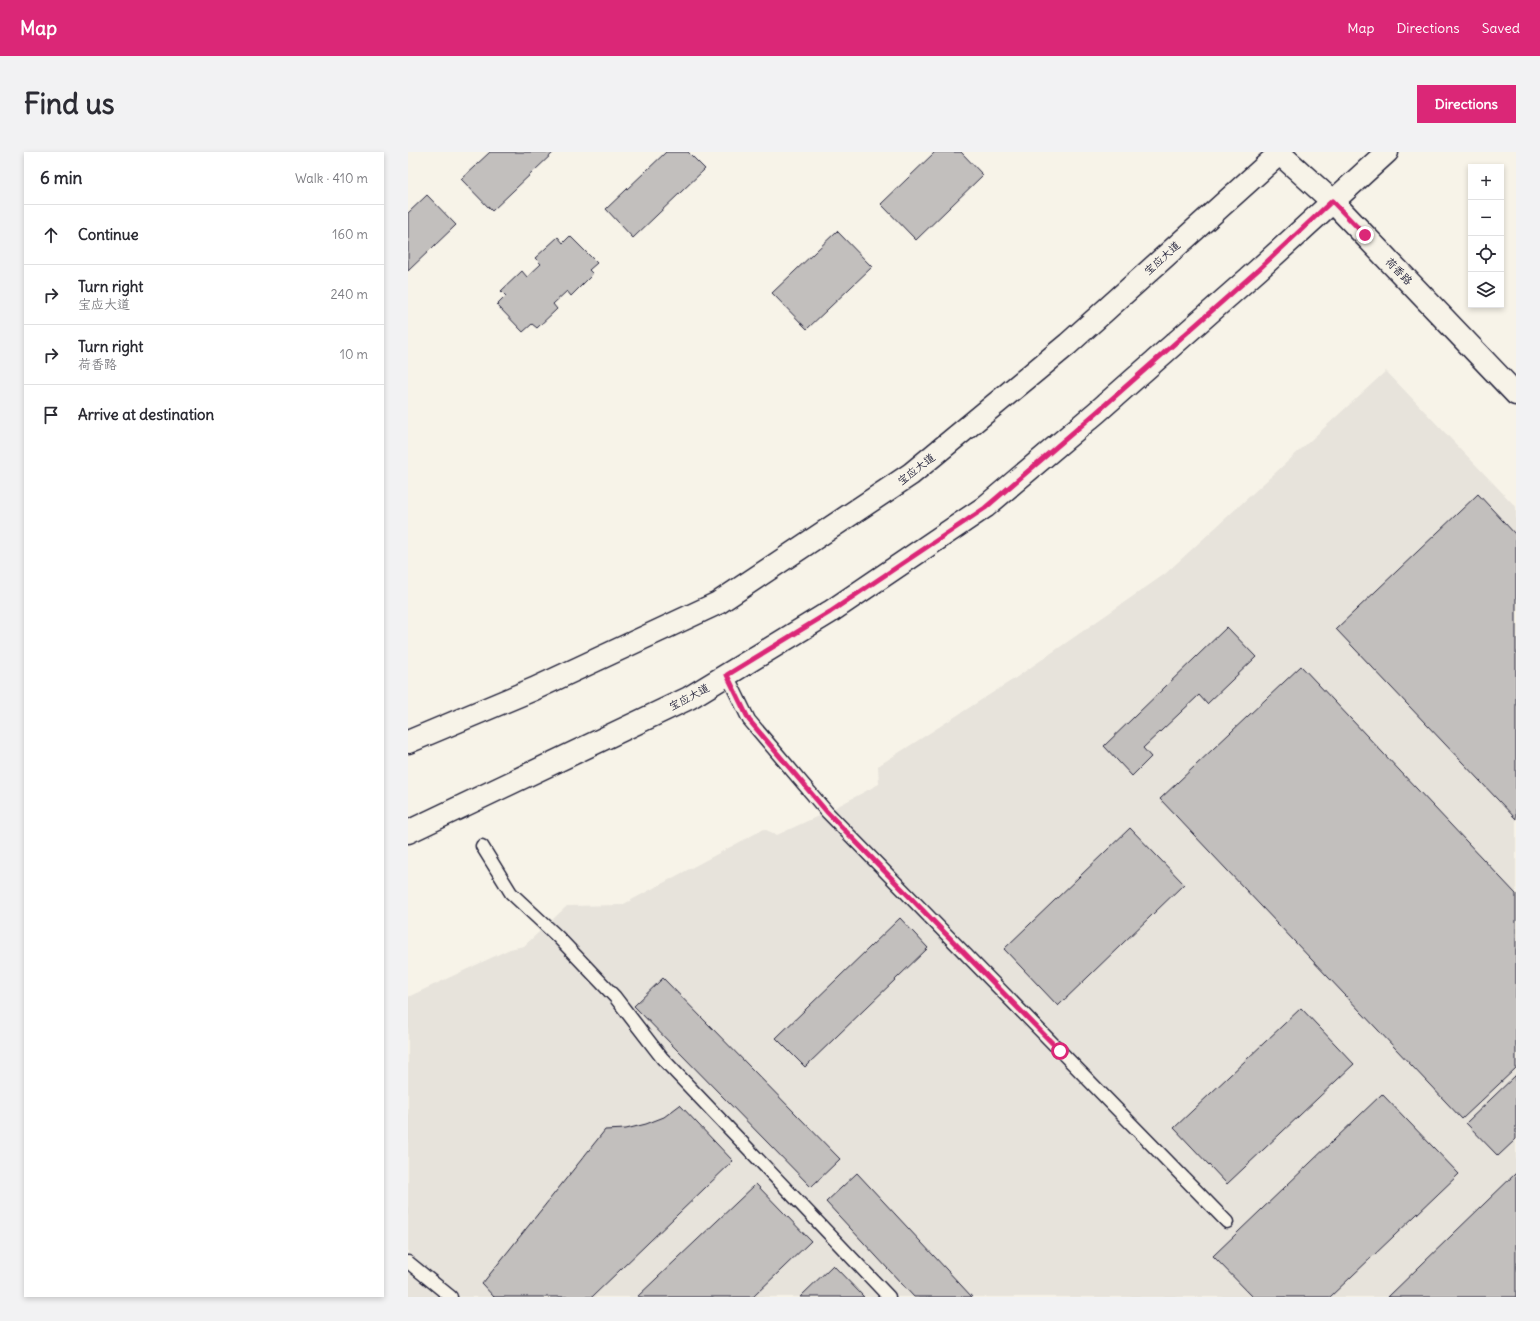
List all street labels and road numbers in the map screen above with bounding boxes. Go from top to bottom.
street label: 宝应大道 [1141,238,1183,278]
street label: 荷香路 [1383,254,1415,288]
street label: 宝应大道 [894,450,938,488]
street label: 宝应大道 [666,680,712,714]

